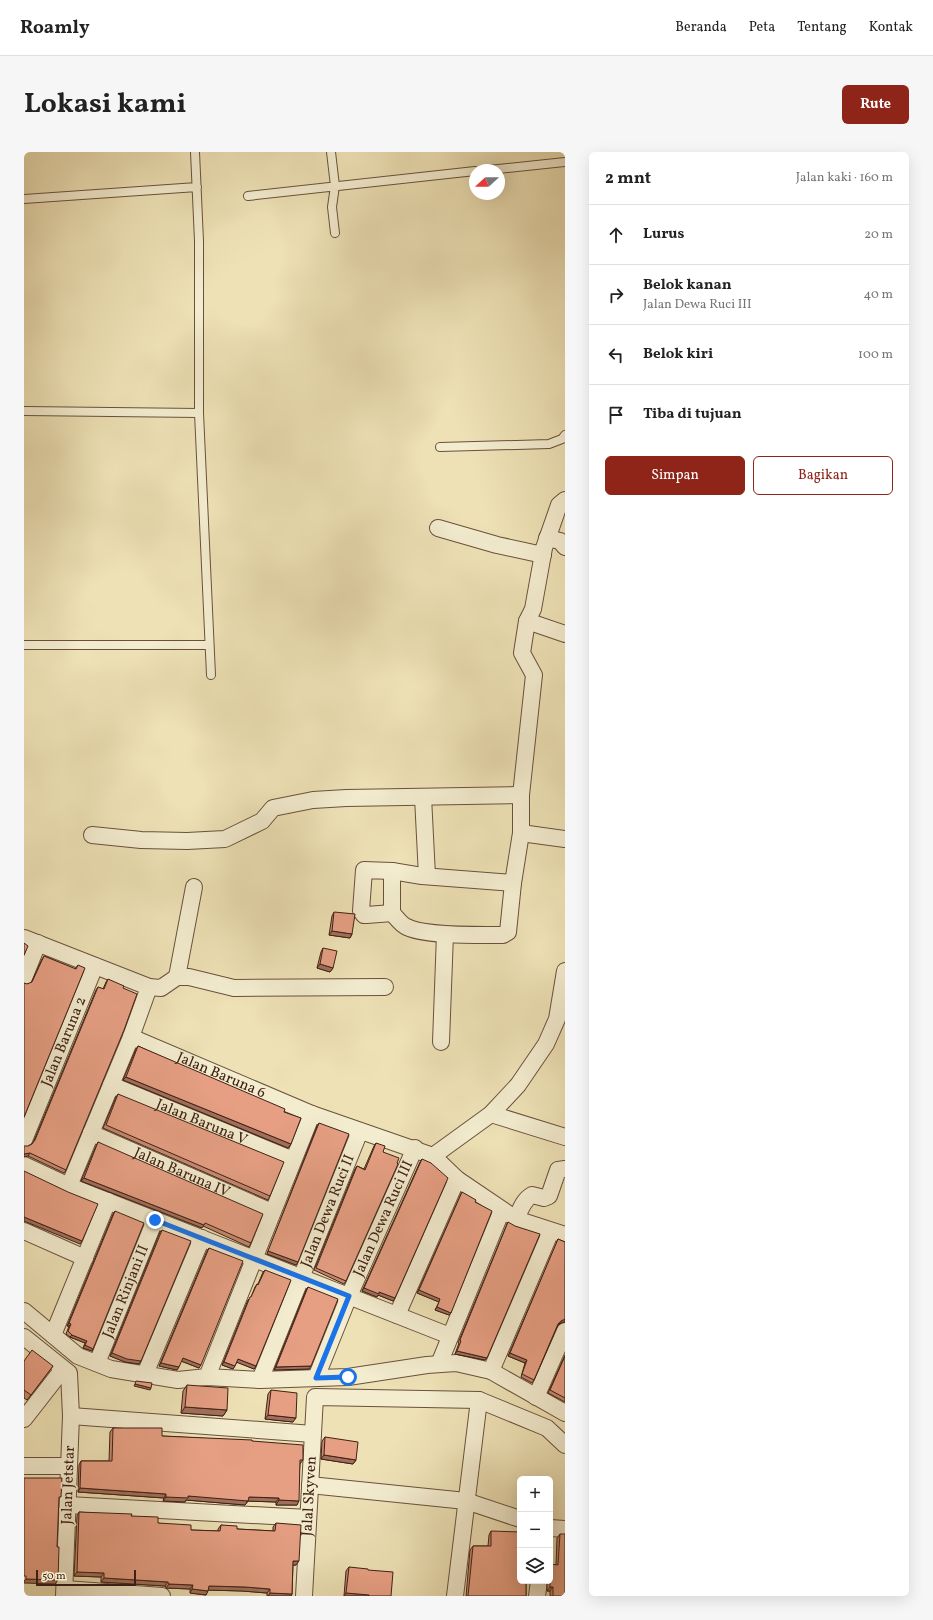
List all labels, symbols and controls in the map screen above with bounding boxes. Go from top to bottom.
text: Roamly [20,15,90,41]
text: Beranda [675,18,727,37]
text: Peta [749,18,775,37]
text: Tentang [797,18,847,37]
text: Kontak [869,18,913,37]
text: Lokasi kami [24,85,186,124]
button: Rute [842,85,909,124]
north arrow [469,164,505,200]
text: 2 mnt [605,167,651,190]
text: Jalan kaki · 160 m [796,169,893,187]
icon: ahead [605,224,627,246]
text: Lurus [643,224,684,245]
text: 20 m [864,226,893,244]
text: Belok kanan [643,275,732,296]
icon: right [605,284,627,306]
text: 40 m [864,286,893,304]
text: Jalan Dewa Ruci III [643,296,752,314]
icon: left [605,344,627,366]
text: Belok kiri [643,344,713,365]
text: 100 m [858,346,893,364]
icon: arrive [605,404,627,426]
text: Tiba di tujuan [643,404,742,425]
button: Simpan [605,456,745,495]
button: Bagikan [753,456,893,495]
street label: Jalan Baruna 2 [36,994,92,1090]
street label: Jalan Baruna 6 [173,1047,269,1104]
street label: Jalan Baruna V [153,1094,251,1151]
street label: Jalan Baruna IV [130,1142,233,1203]
street label: Jalan Dewa Ruci II [296,1151,360,1271]
street label: Jalan Dewa Ruci III [348,1157,419,1280]
route end [146,1211,164,1229]
street label: Jalan Rinjani II [98,1242,154,1341]
route start [339,1368,357,1386]
street label: Jalan Jetstar [57,1445,81,1525]
street label: Jalal Skyven [297,1455,322,1537]
map controls [517,1476,553,1584]
button: + [517,1476,553,1512]
button: − [517,1512,553,1548]
button: layers [517,1548,553,1584]
scale bar [36,1568,136,1587]
text: 50 m [42,1569,66,1584]

